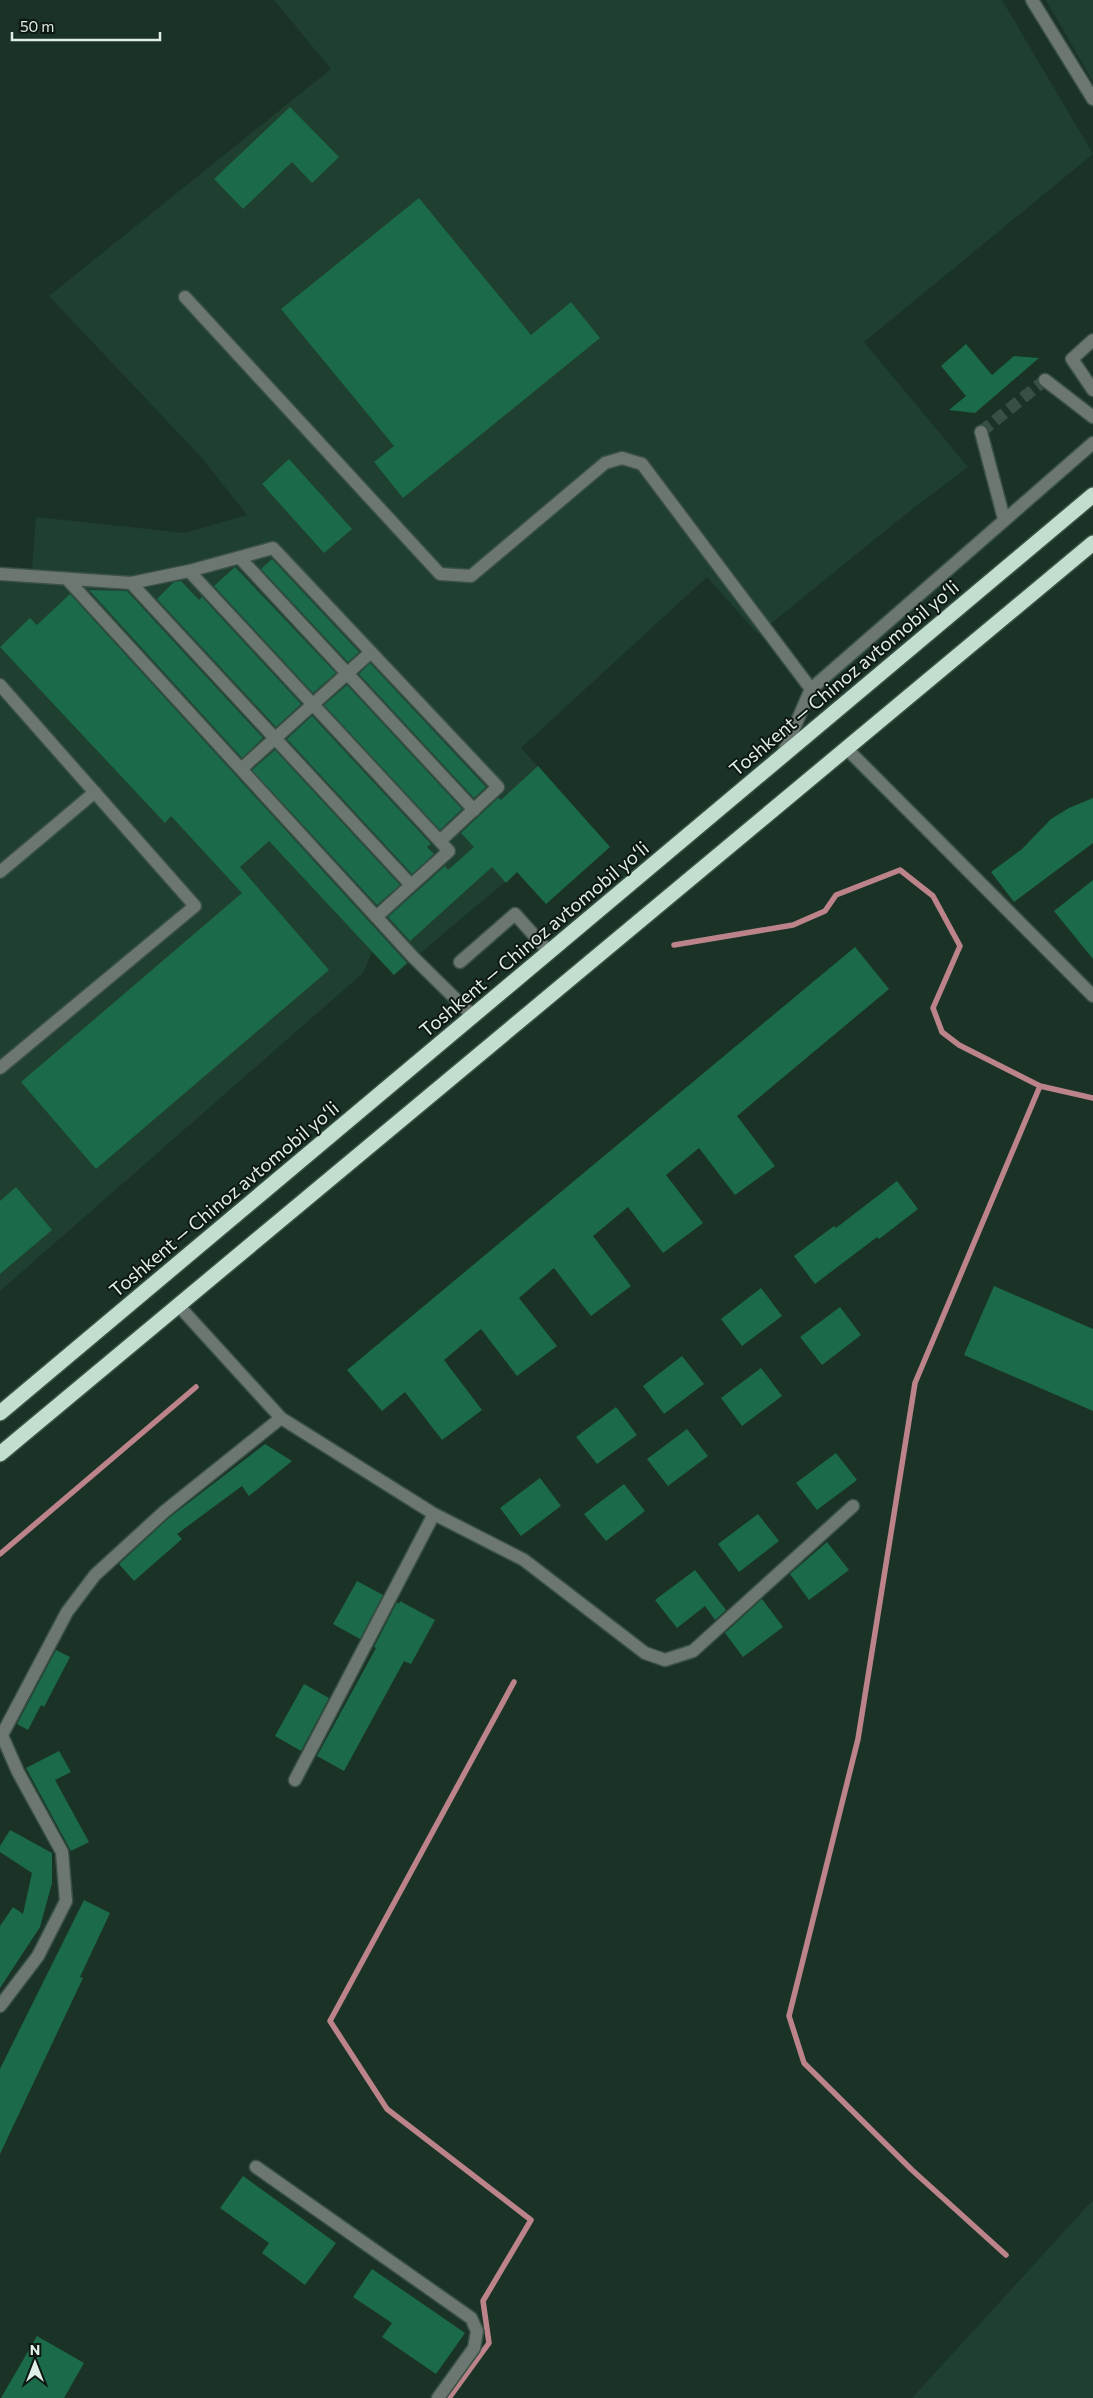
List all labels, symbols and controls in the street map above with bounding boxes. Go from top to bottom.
scale bar [12,10,160,42]
text: 50 m [20,17,54,35]
street label: Toshkent — Chinoz avtomobil yoʻli [724,575,963,780]
street label: Toshkent — Chinoz avtomobil yoʻli [414,836,653,1041]
street label: Toshkent — Chinoz avtomobil yoʻli [104,1096,343,1301]
north arrow [10,2338,60,2388]
text: N [30,2341,40,2358]

